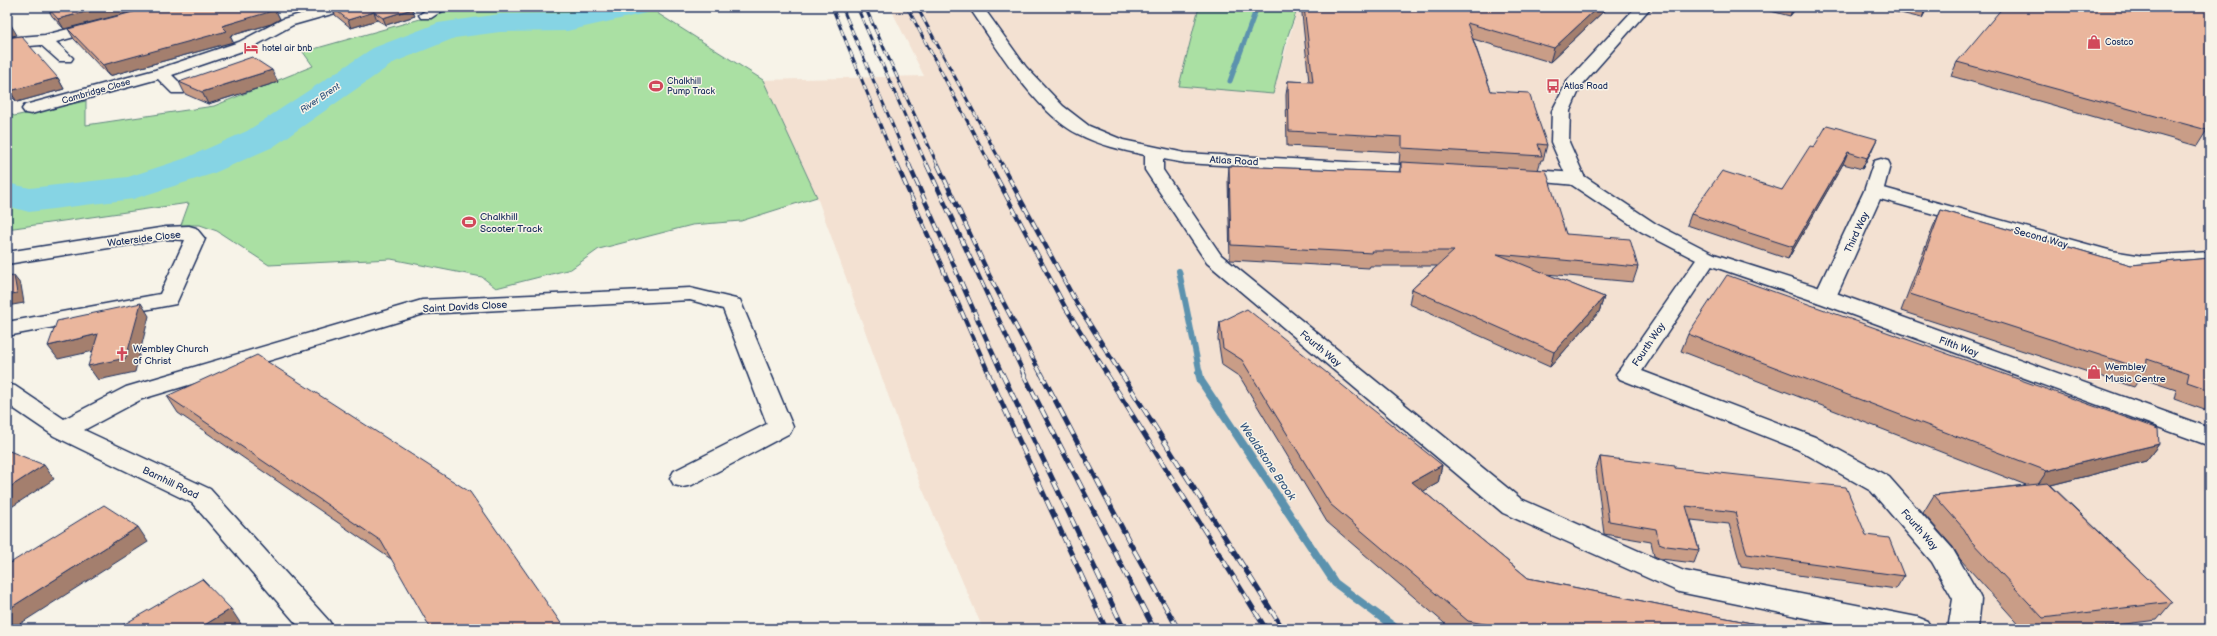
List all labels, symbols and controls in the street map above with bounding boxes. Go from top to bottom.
shop icon: Costco [2086,34,2102,50]
place label: Costco [2105,37,2133,48]
hotel icon: hotel air bnb [243,40,259,56]
place label: hotel air bnb [262,43,312,54]
street label: Cambridge Close [61,76,132,107]
place label: Chalkhill Pump Track [667,76,715,97]
sports icon: Chalkhill Pump Track [648,78,664,94]
bus stop icon: Atlas Road [1545,78,1561,94]
water label: River Brent [298,81,342,116]
place label: Atlas Road [1564,81,1608,92]
street label: Atlas Road [1209,154,1259,168]
street label: Third Way [1842,210,1872,255]
place label: Chalkhill Scooter Track [480,211,542,235]
sports icon: Chalkhill Scooter Track [461,214,477,230]
street label: Second Way [2012,225,2069,251]
street label: Waterside Close [107,229,182,249]
street label: Saint Davids Close [422,299,508,315]
street label: Fourth Way [1630,320,1668,369]
street label: Fourth Way [1297,328,1344,370]
street label: Fifth Way [1937,334,1980,360]
place label: Wembley Church of Christ [133,343,209,367]
church icon: Wembley Church of Christ [114,346,130,362]
place label: Wembley Music Centre [2105,361,2166,385]
shop icon: Wembley Music Centre [2086,364,2102,380]
water label: Wealdstone Brook [1237,420,1299,503]
street label: Barnhill Road [141,464,201,502]
street label: Fourth Way [1898,507,1941,553]

